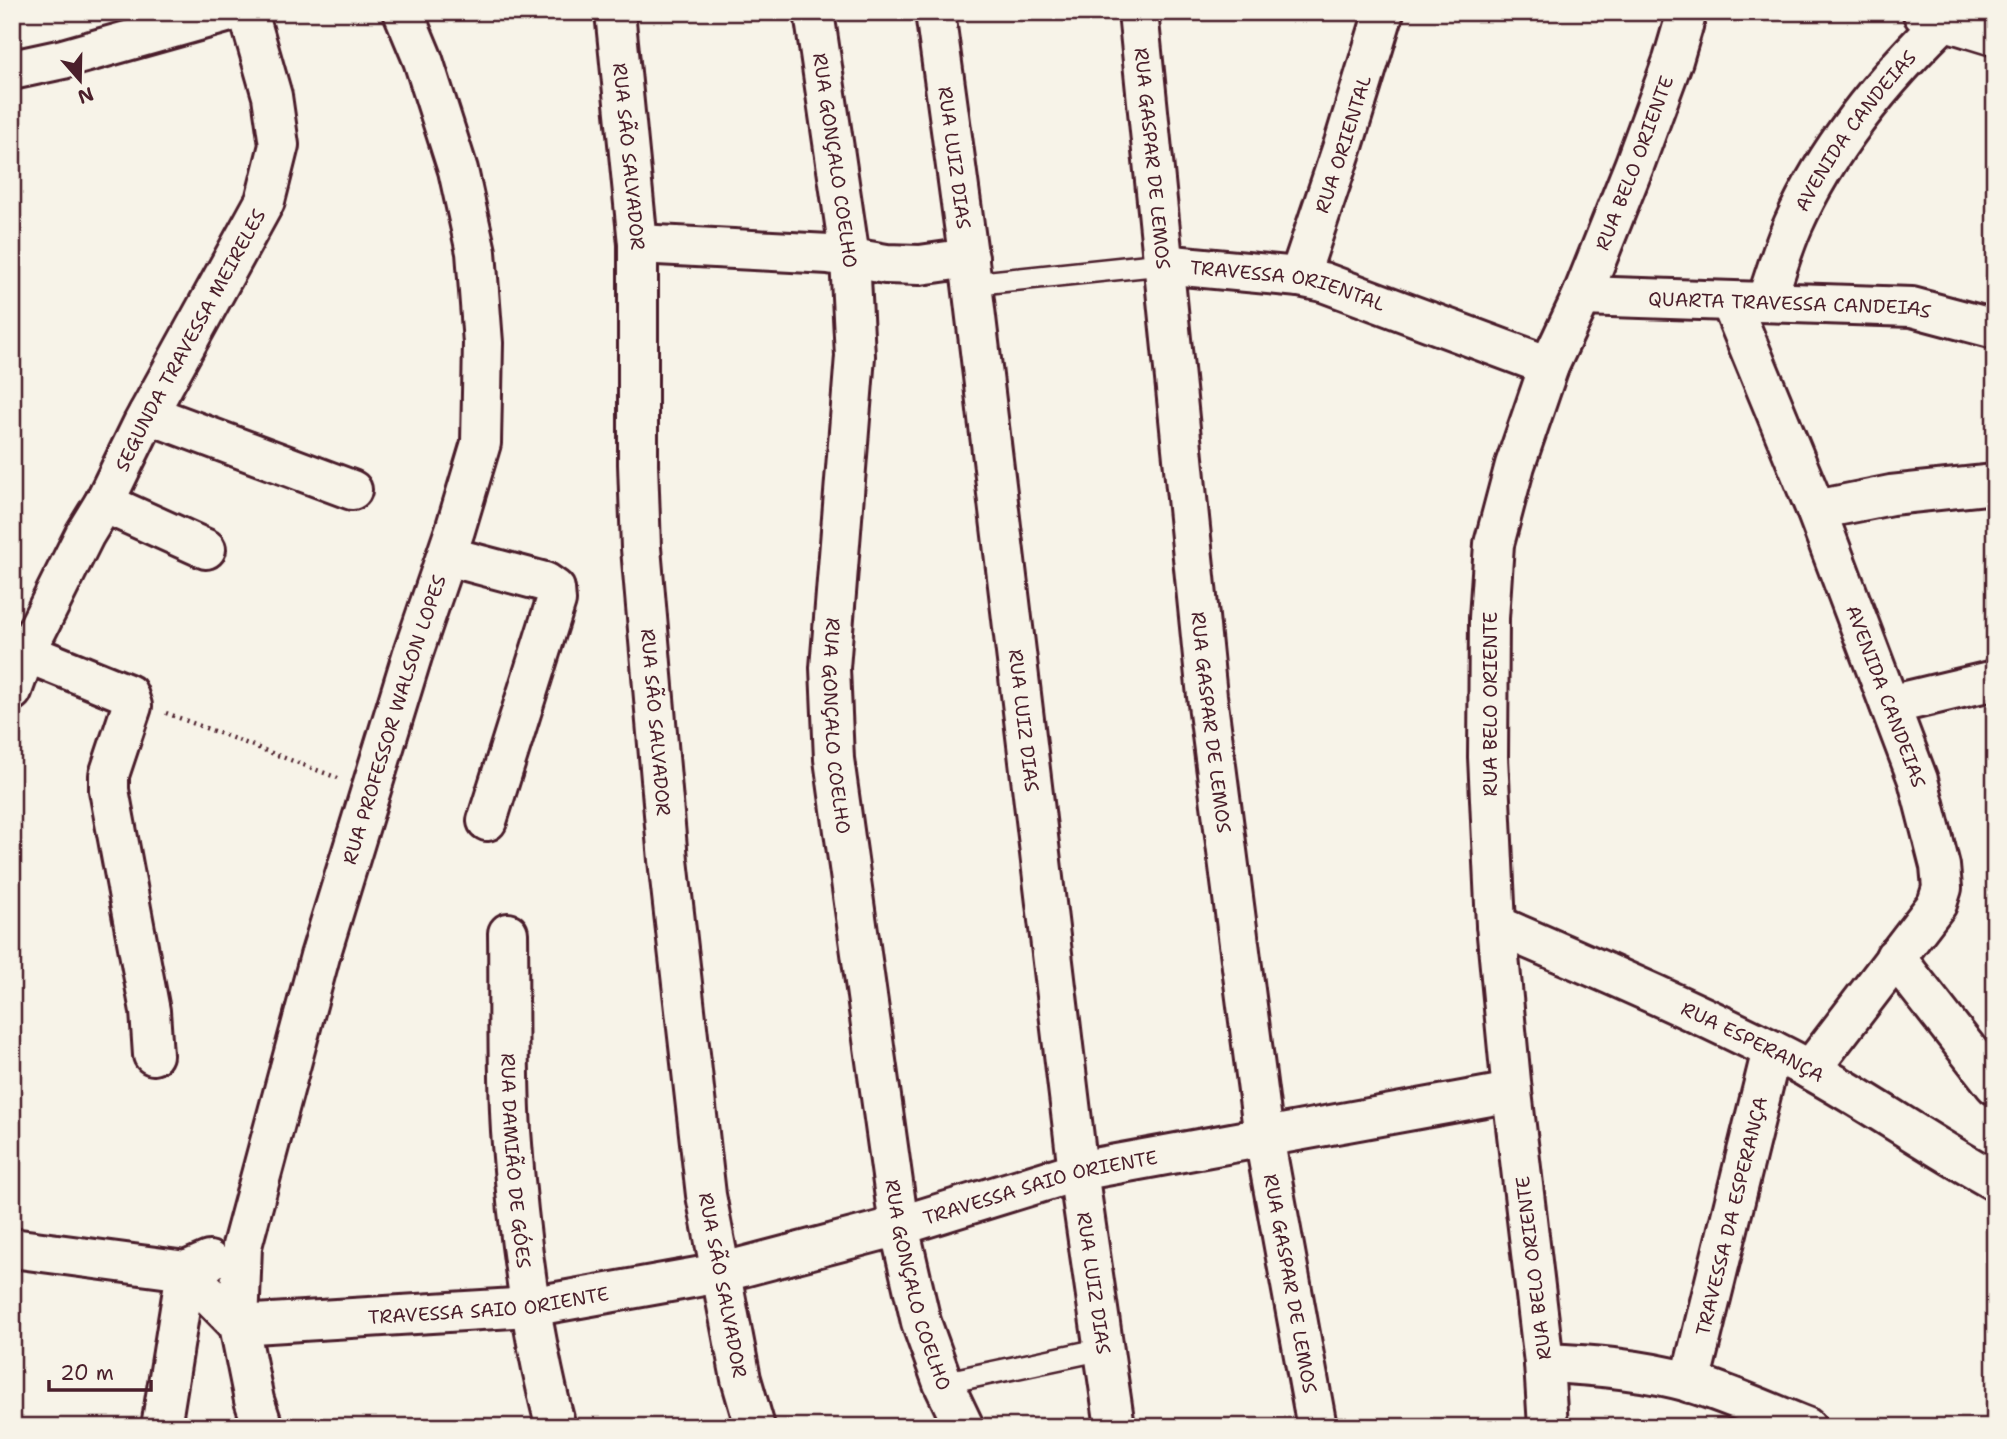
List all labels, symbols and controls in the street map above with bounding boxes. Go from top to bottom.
street label: AVENIDA CANDEIAS [1789,45,1922,216]
north arrow [46,46,116,116]
street label: RUA GASPAR DE LEMOS [1129,46,1176,270]
street label: RUA GONÇALO COELHO [807,51,862,269]
street label: RUA SÃO SALVADOR [607,62,651,251]
street label: RUA ORIENTAL [1309,72,1377,216]
street label: RUA BELO ORIENTE [1590,72,1679,254]
text: N [74,81,97,110]
street label: RUA LUIZ DIAS [932,85,976,230]
street label: SEGUNDA TRAVESSA MEIRELES [109,205,271,476]
street label: TRAVESSA ORIENTAL [1189,255,1389,317]
street label: QUARTA TRAVESSA CANDEIAS [1648,286,1934,325]
street label: RUA PROFESSOR WALSON LOPES [337,572,452,868]
street label: AVENIDA CANDEIAS [1840,602,1931,790]
street label: RUA GASPAR DE LEMOS [1186,610,1237,834]
street label: RUA BELO ORIENTE [1478,611,1503,796]
street label: RUA GONÇALO COELHO [817,617,856,836]
street label: RUA SÃO SALVADOR [635,628,676,817]
street label: RUA LUIZ DIAS [1003,648,1045,793]
street label: RUA ESPERANÇA [1677,996,1829,1088]
street label: RUA DAMIÃO DE GÓES [496,1053,537,1270]
street label: TRAVESSA DA ESPERANÇA [1690,1094,1773,1338]
street label: TRAVESSA SAIO ORIENTE [920,1145,1160,1231]
street label: RUA GASPAR DE LEMOS [1258,1172,1323,1395]
street label: RUA BELO ORIENTE [1510,1175,1557,1361]
street label: RUA GONÇALO COELHO [880,1178,957,1395]
street label: RUA SÃO SALVADOR [693,1190,752,1380]
street label: RUA LUIZ DIAS [1071,1210,1116,1356]
street label: TRAVESSA SAIO ORIENTE [367,1281,611,1330]
scale bar [49,1348,150,1392]
text: 20 m [60,1359,114,1387]

